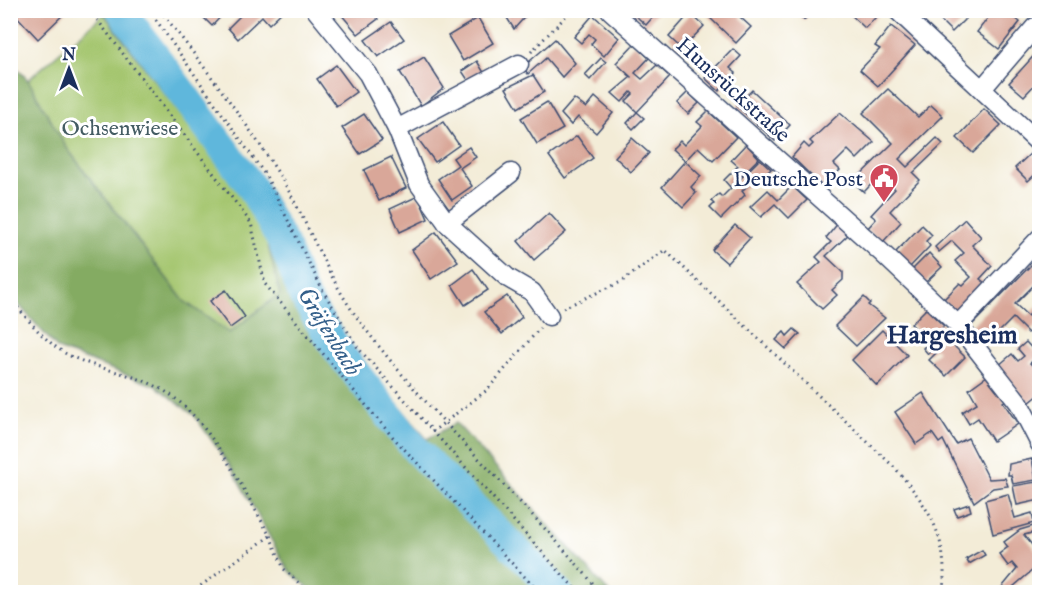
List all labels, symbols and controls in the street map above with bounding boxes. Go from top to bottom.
street label: Hunsrückstraße [670,32,796,149]
north arrow [39,39,99,99]
text: N [61,46,76,66]
park label: Ochsenwiese [62,115,178,143]
public building icon: Deutsche Post [868,162,900,204]
place label: Deutsche Post [733,166,863,194]
water label: Gräfenbach [289,282,368,382]
district label: Hargesheim [886,319,1018,352]

